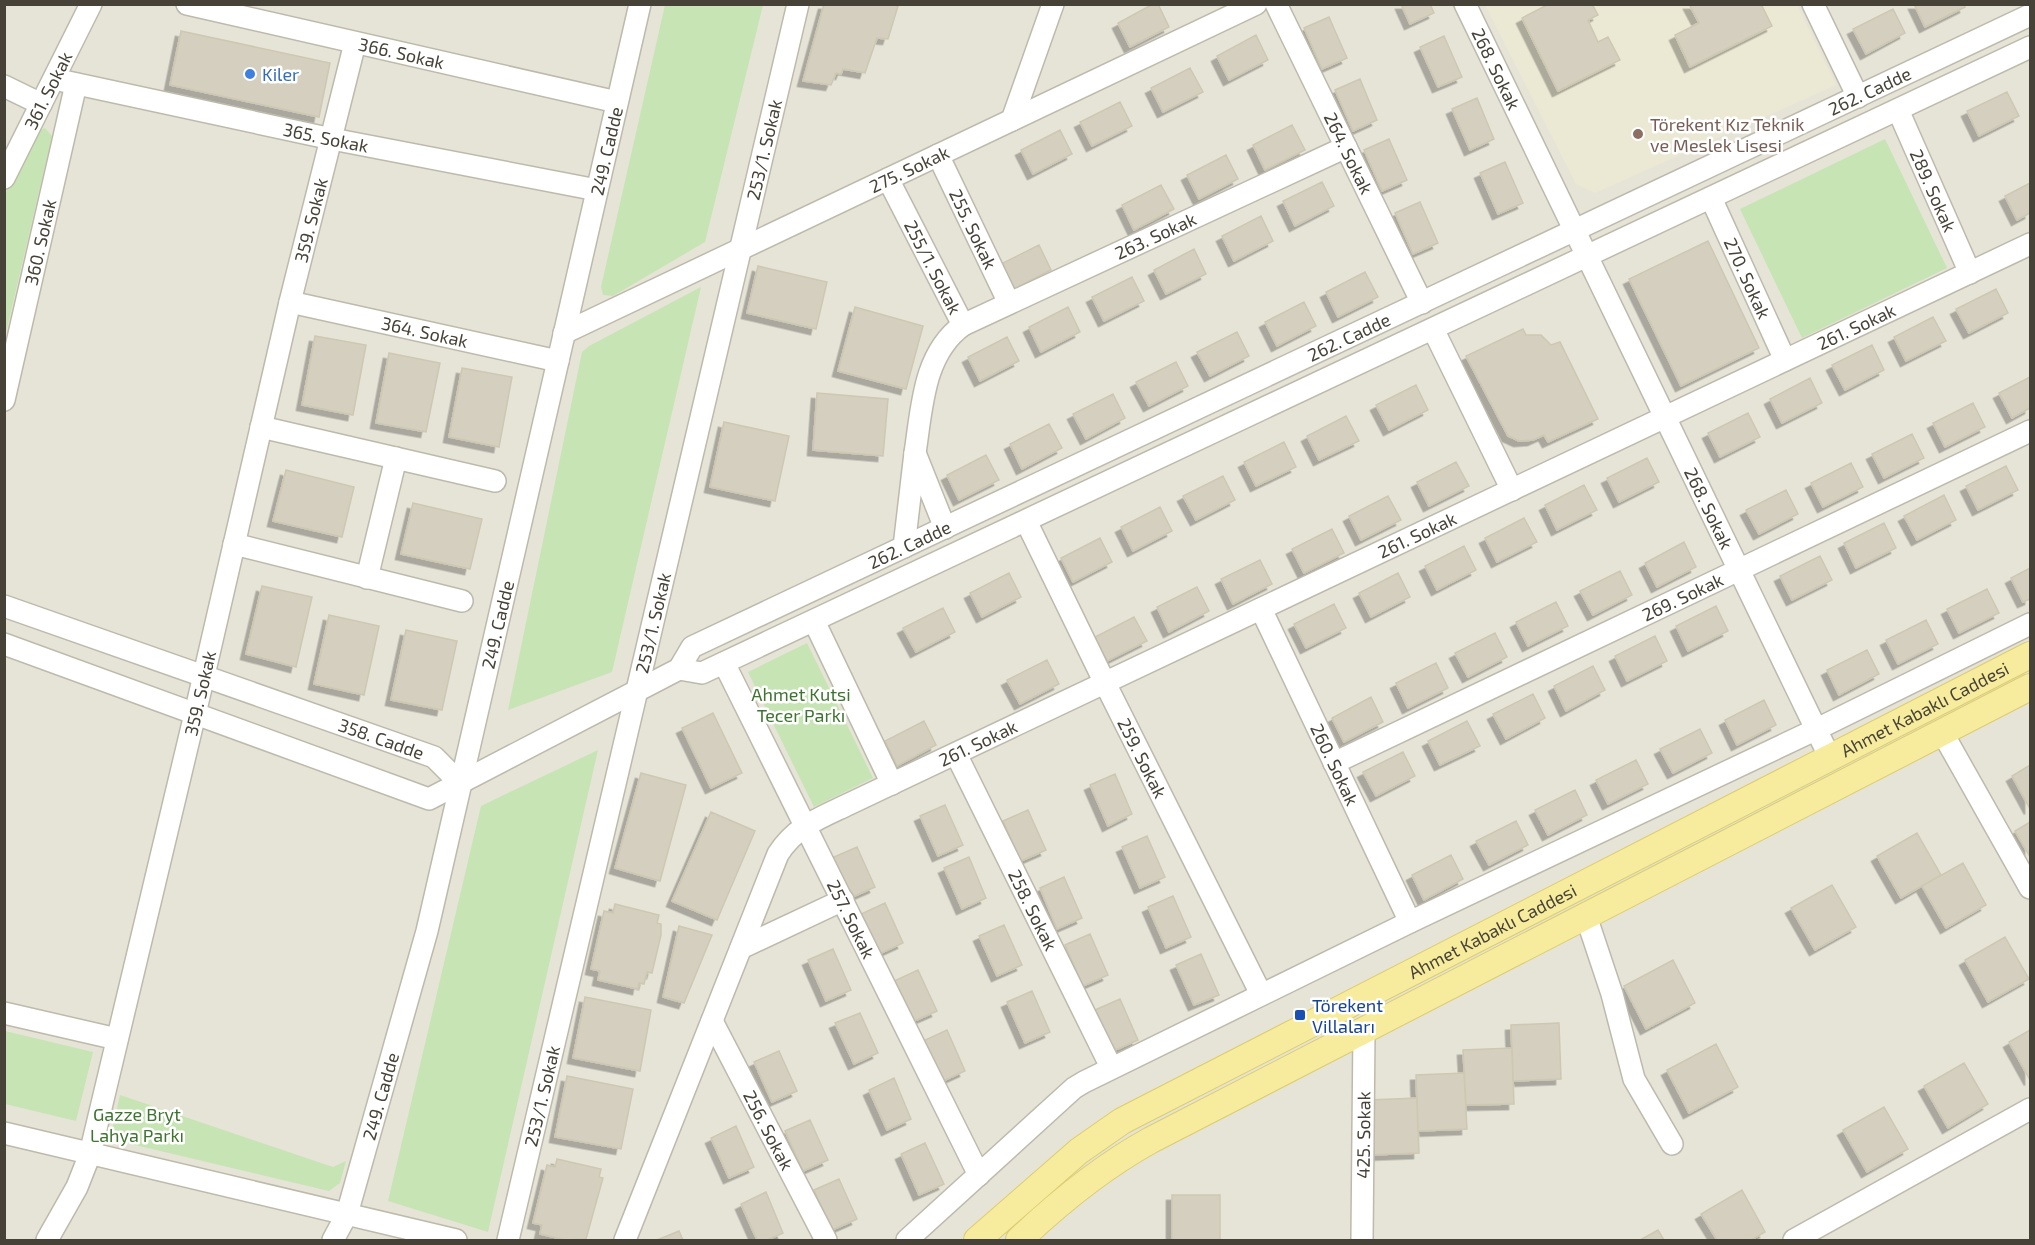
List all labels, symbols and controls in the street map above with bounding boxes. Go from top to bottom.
street label: 268. Sokak [1467,24,1525,113]
street label: 366. Sokak [356,32,447,73]
street label: 361. Sokak [19,48,76,133]
street label: 262. Cadde [1825,62,1915,120]
place label: Kiler [262,63,299,85]
marker: Kiler [243,67,257,81]
street label: 253/1. Sokak [741,97,786,202]
street label: 249. Cadde [585,105,627,197]
street label: 264. Sokak [1320,109,1378,198]
place label: Törekent Kız Teknik ve Meslek Lisesi [1650,113,1804,156]
street label: 365. Sokak [281,118,370,157]
marker: Törekent Kız Teknik ve Meslek Lisesi [1631,127,1645,141]
street label: 275. Sokak [866,141,952,197]
street label: 289. Sokak [1906,146,1961,235]
street label: 359. Sokak [289,175,332,265]
street label: 255. Sokak [945,185,1002,273]
street label: 360. Sokak [20,197,60,287]
street label: 263. Sokak [1111,207,1199,264]
street label: 255/1. Sokak [900,216,966,318]
street label: 270. Sokak [1720,234,1776,322]
street label: 261. Sokak [1813,298,1899,354]
street label: 262. Cadde [1304,308,1394,366]
street label: 364. Sokak [379,311,470,352]
street label: 268. Sokak [1680,464,1738,552]
street label: 261. Sokak [1374,507,1460,563]
street label: 262. Cadde [864,515,954,573]
street label: 269. Sokak [1638,568,1727,626]
street label: 253/1. Sokak [630,570,675,675]
street label: 249. Cadde [477,578,518,671]
street label: 359. Sokak [179,649,220,738]
street label: Ahmet Kabaklı Caddesi [1837,657,2012,761]
park label: Ahmet Kutsi Tecer Parkı [751,683,851,726]
street label: 358. Cadde [336,713,427,764]
street label: 259. Sokak [1113,714,1172,802]
street label: 261. Sokak [935,715,1021,771]
street label: 260. Sokak [1306,720,1364,809]
street label: 258. Sokak [1004,866,1062,954]
street label: 257. Sokak [823,876,880,962]
street label: Ahmet Kabaklı Caddesi [1405,879,1580,983]
place label: Törekent Villaları [1312,994,1383,1037]
marker: Törekent Villaları [1293,1008,1307,1022]
street label: 253/1. Sokak [519,1043,564,1149]
street label: 249. Cadde [357,1050,403,1143]
street label: 256. Sokak [739,1087,799,1174]
street label: 425. Sokak [1352,1091,1374,1179]
park label: Gazze Bryt Lahya Parkı [90,1103,184,1146]

